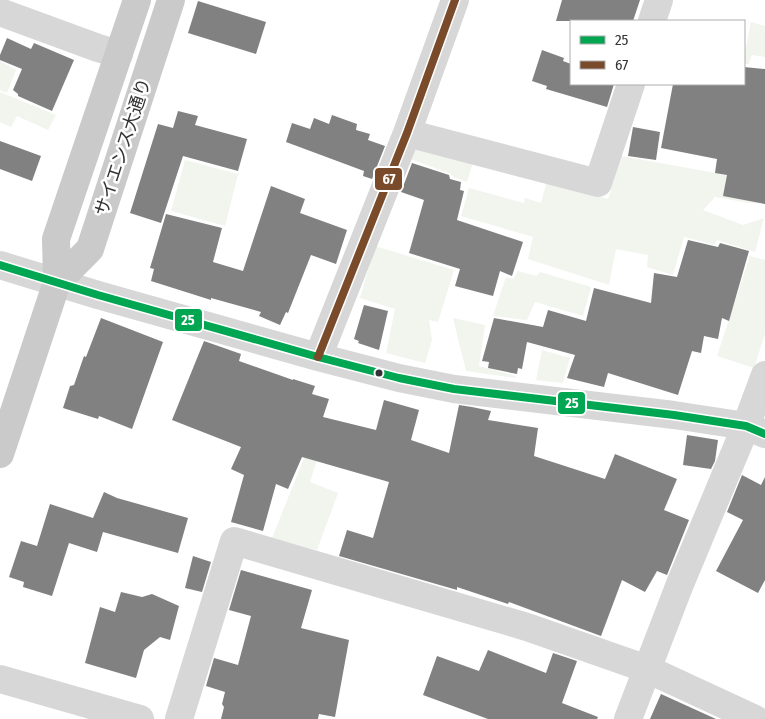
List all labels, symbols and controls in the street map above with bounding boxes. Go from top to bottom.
legend [570,20,745,85]
text: 25 [615,31,629,49]
text: 67 [615,56,628,74]
street label: サイエンス大通り [90,75,156,219]
line badge: 67 [374,167,403,191]
text: 67 [382,171,396,188]
line badge: 25 [174,308,203,332]
text: 25 [180,312,195,329]
unlabelled marker [374,368,384,378]
line badge: 25 [557,391,586,415]
text: 25 [564,395,579,412]

